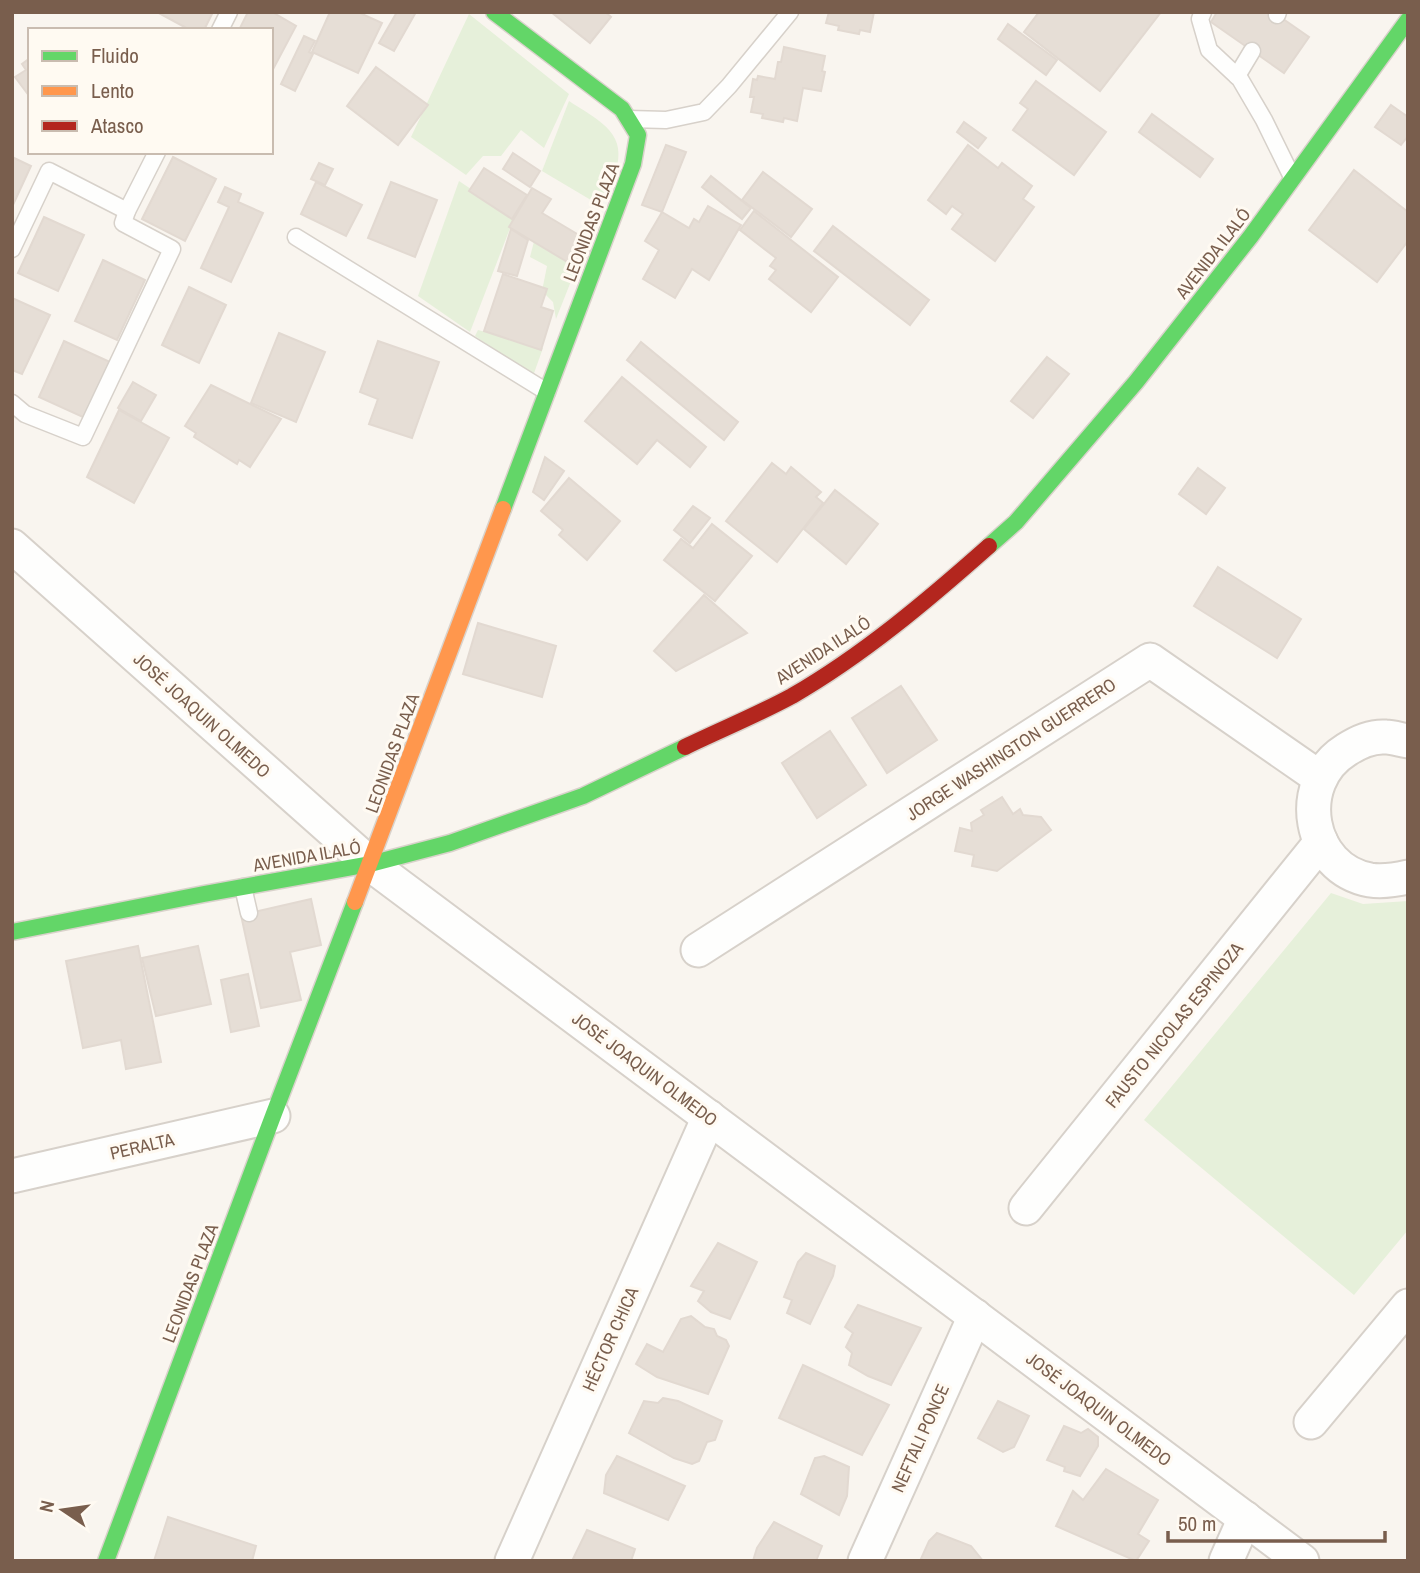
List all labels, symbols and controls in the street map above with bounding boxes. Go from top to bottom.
legend [28,28,273,154]
text: Fluido [91,41,139,70]
text: Lento [91,76,134,105]
text: Atasco [90,111,144,140]
street label: LEONIDAS PLAZA [557,159,625,285]
street label: AVENIDA ILALÓ [1169,202,1256,304]
street label: AVENIDA ILALÓ [770,610,875,691]
street label: JOSÉ JOAQUIN OLMEDO [128,647,276,783]
street label: JORGE WASHINGTON GUERRERO [901,672,1121,826]
street label: LEONIDAS PLAZA [359,690,425,816]
street label: AVENIDA ILALÓ [250,834,363,878]
street label: FAUSTO NICOLAS ESPINOZA [1099,937,1249,1113]
street label: JOSÉ JOAQUIN OLMEDO [567,1006,723,1132]
street label: PERALTA [107,1126,177,1166]
street label: LEONIDAS PLAZA [156,1220,224,1346]
street label: HÉCTOR CHICA [576,1283,644,1395]
street label: JOSÉ JOAQUIN OLMEDO [1021,1346,1177,1472]
street label: NEFTALI PONCE [885,1380,955,1496]
north arrow [28,1475,98,1545]
text: N [33,1498,60,1515]
scale bar [1168,1500,1385,1544]
text: 50 m [1178,1509,1216,1538]

